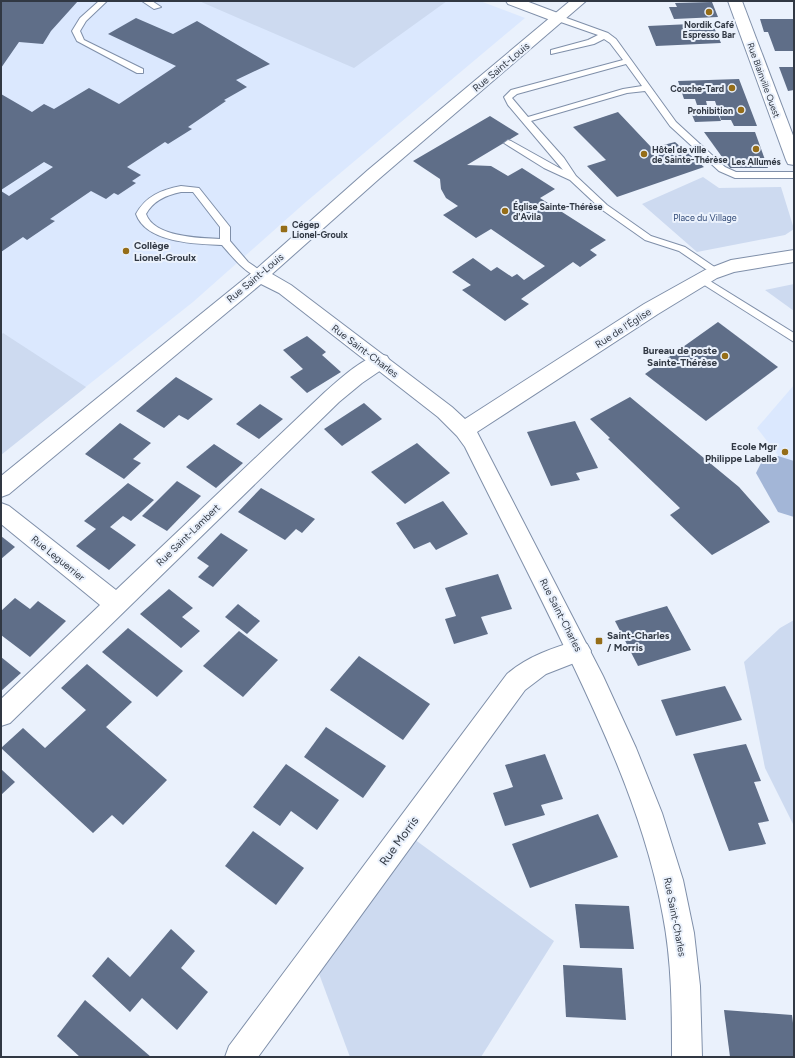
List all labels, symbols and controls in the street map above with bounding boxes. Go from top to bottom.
marker: Nordik Café Espresso Bar [704,7,714,17]
place label: Nordik Café Espresso Bar [683,19,736,40]
street label: Rue Saint-Louis [470,39,532,95]
street label: Rue Blainville Ouest [745,41,783,120]
place label: Couche-Tard [670,83,724,94]
marker: Couche-Tard [727,83,737,93]
place label: Prohibition [687,105,733,116]
marker: Prohibition [736,105,746,115]
place label: Hôtel de ville de Sainte-Thérèse [652,144,727,165]
marker: Les Allumés [751,144,761,154]
marker: Hôtel de ville de Sainte-Thérèse [639,149,649,159]
place label: Les Allumés [731,156,781,167]
place label: Église Sainte-Thérèse d'Avila [513,200,603,222]
marker: Église Sainte-Thérèse d'Avila [500,206,510,216]
park label: Place du Village [673,212,737,223]
place label: Cégep Lionel-Groulx [292,219,348,240]
marker: Cégep Lionel-Groulx [279,224,289,234]
place label: Collège Lionel-Groulx [134,239,197,264]
marker: Collège Lionel-Groulx [121,246,131,256]
street label: Rue Saint-Louis [224,250,286,306]
street label: Rue de l'Église [593,305,654,351]
street label: Rue Saint-Charles [329,322,401,381]
place label: Bureau de poste Sainte-Thérèse [643,344,717,369]
marker: Bureau de poste Sainte-Thérèse [720,351,730,361]
place label: Ecole Mgr Philippe Labelle [705,440,777,465]
marker: Ecole Mgr Philippe Labelle [780,447,790,457]
street label: Rue Saint-Lambert [153,501,223,569]
street label: Rue Leguerrier [29,532,88,584]
street label: Rue Saint-Charles [537,576,585,654]
place label: Saint-Charles / Morris [607,629,670,654]
marker: Saint-Charles / Morris [594,636,604,646]
street label: Rue Morris [376,813,422,868]
street label: Rue Saint-Charles [661,876,689,958]

